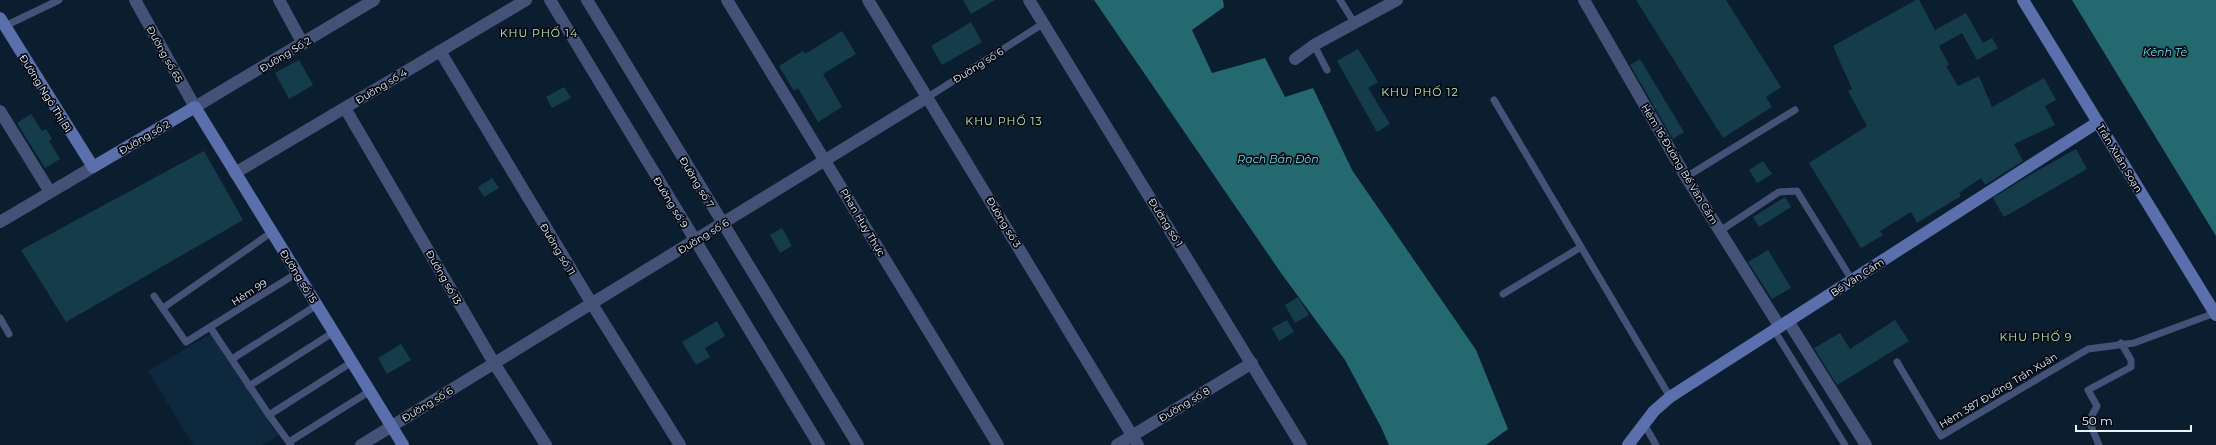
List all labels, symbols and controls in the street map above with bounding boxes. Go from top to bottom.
street label: Đường số 65 [144,24,186,85]
district label: KHU PHỐ 14 [500,26,578,40]
street label: Đường Số 2 [257,34,314,75]
street label: Đường số 6 [951,45,1006,86]
water label: Kênh Tẻ [2143,45,2188,59]
street label: Đường Ngô Thị Bì [16,52,75,135]
street label: Đường số 4 [353,66,410,107]
district label: KHU PHỐ 12 [1381,85,1459,99]
street label: Hẻm 16 Đường Bế Văn Cấm [1638,102,1721,227]
district label: KHU PHỐ 13 [965,114,1043,128]
street label: Đường số 2 [116,117,172,157]
street label: Trần Xuân Soạn [2094,122,2145,195]
water label: Rạch Bần Đôn [1237,152,1319,166]
street label: Đường số 7 [676,154,717,210]
street label: Đường số 9 [650,174,691,230]
street label: Phan Huy Thực [837,186,888,259]
street label: Đường số 3 [983,195,1024,250]
street label: Đường số 1 [1146,196,1186,249]
street label: Đường số 6 [675,216,731,257]
street label: Đường số 11 [537,221,578,278]
street label: Đường số 15 [277,247,320,306]
street label: Đường số 13 [423,248,464,307]
street label: Bế Văn Cấm [1828,255,1887,300]
street label: Hẻm 99 [229,276,269,308]
district label: KHU PHỐ 9 [2000,330,2072,344]
street label: Hẻm 387 Đường Trần Xuân [1937,350,2060,431]
street label: Đường số 6 [399,384,455,425]
street label: Đường số 8 [1156,384,1212,425]
scale bar [2076,407,2191,433]
text: 50 m [2082,413,2113,428]

